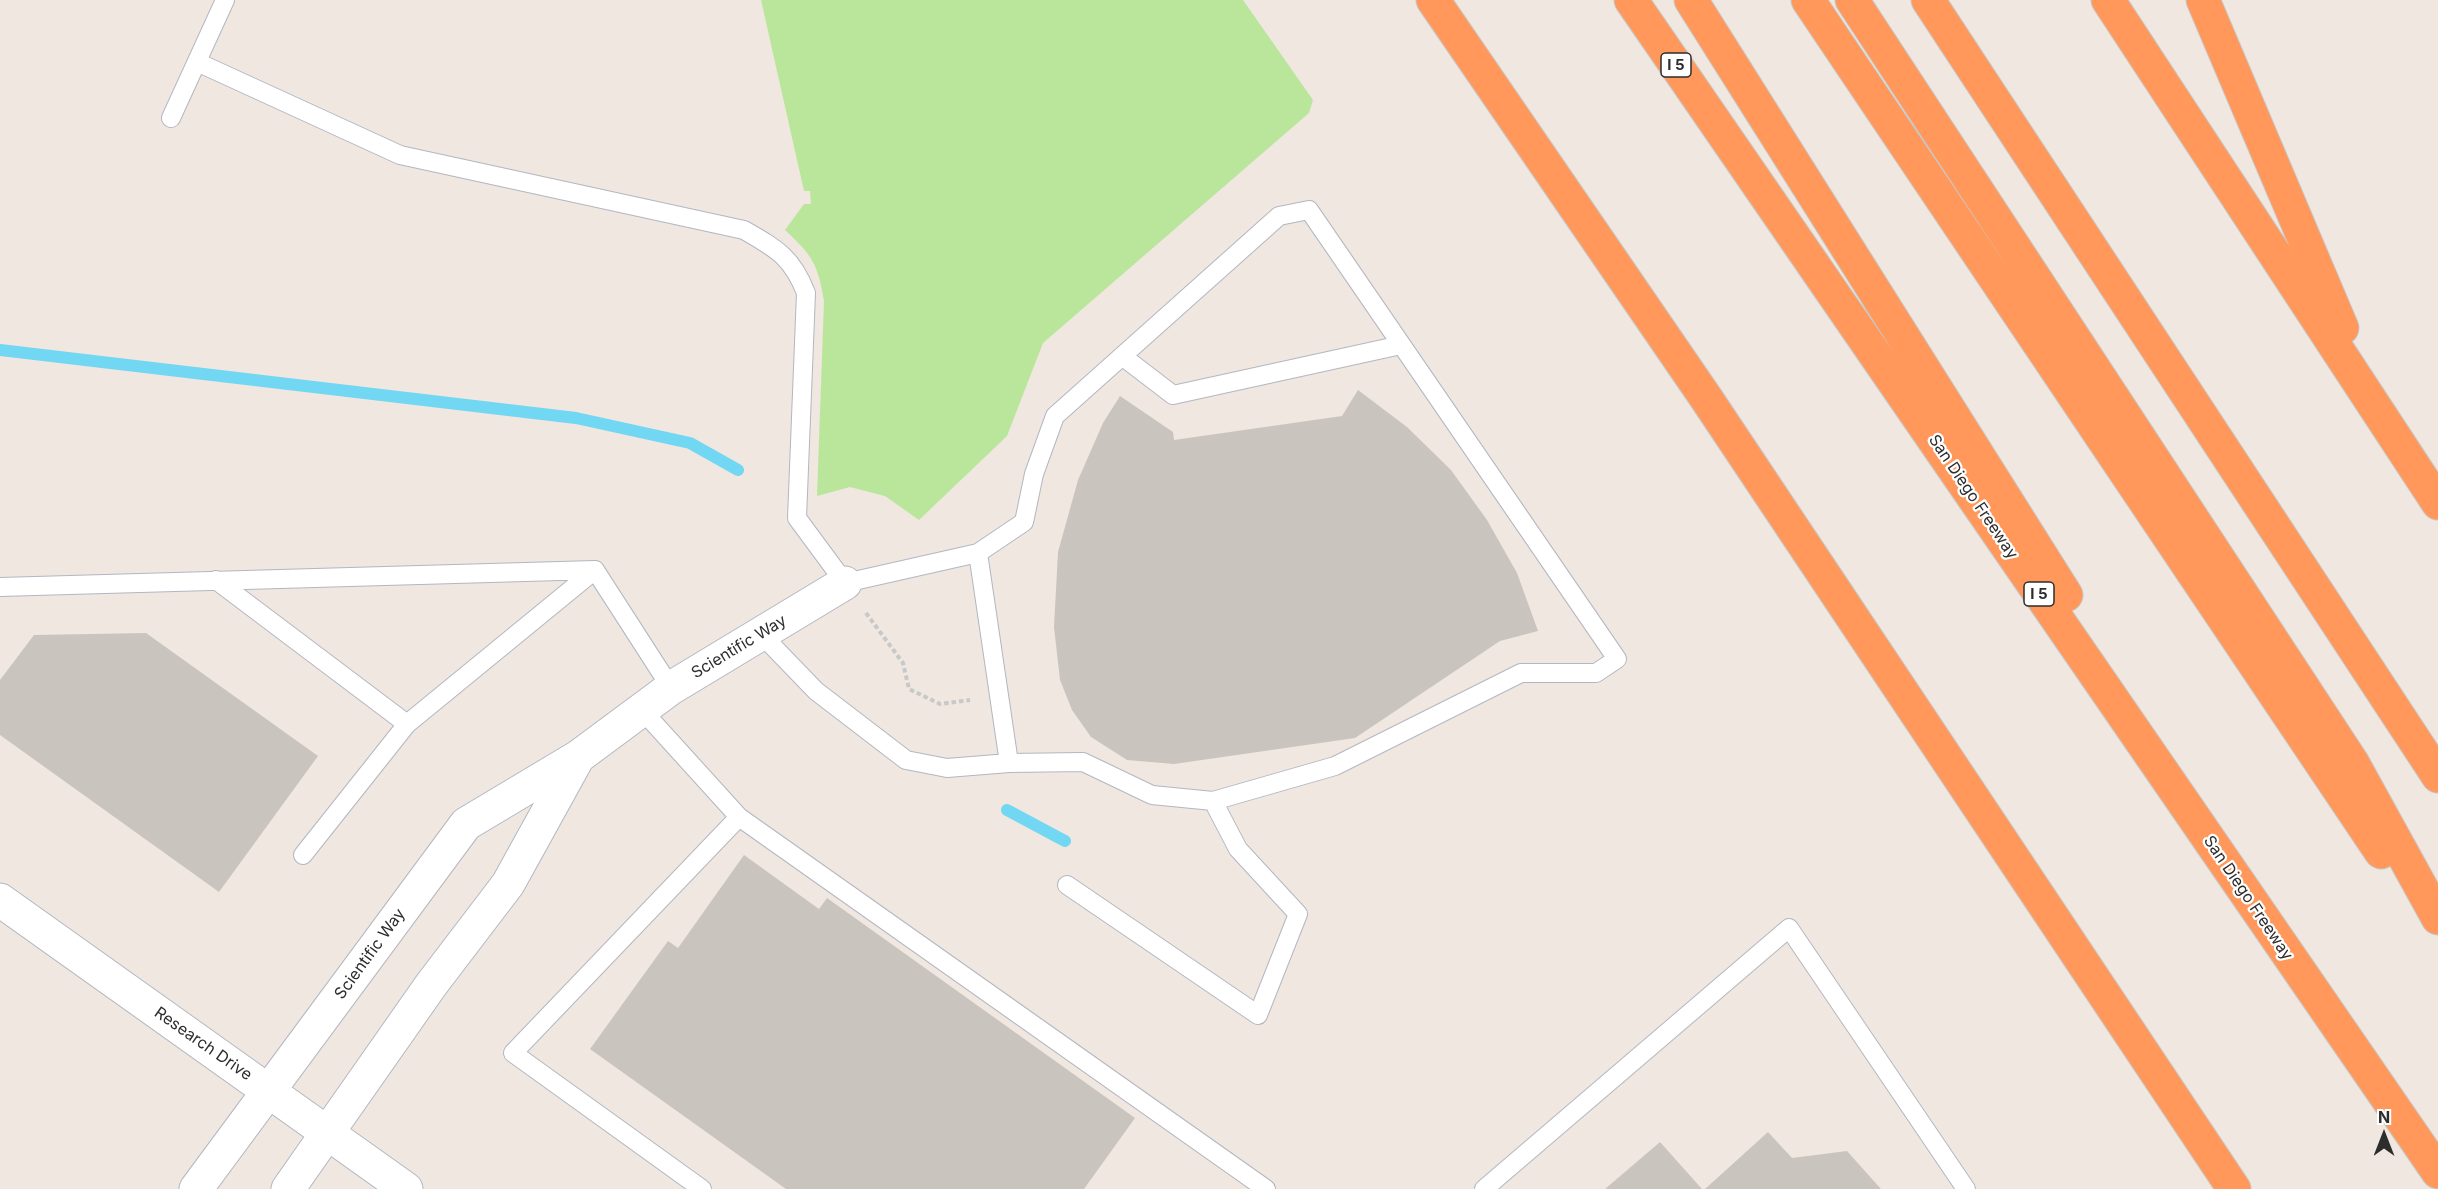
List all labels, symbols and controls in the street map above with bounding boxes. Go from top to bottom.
road number: I 5 [1661,53,1691,77]
street label: San Diego Freeway [1924,431,2022,563]
road number: I 5 [2024,582,2054,606]
street label: Scientific Way [688,611,790,683]
street label: San Diego Freeway [2199,832,2297,964]
street label: Scientific Way [331,905,409,1003]
street label: Research Drive [150,1003,256,1085]
north arrow [2354,1105,2414,1165]
text: N [2378,1107,2390,1127]

